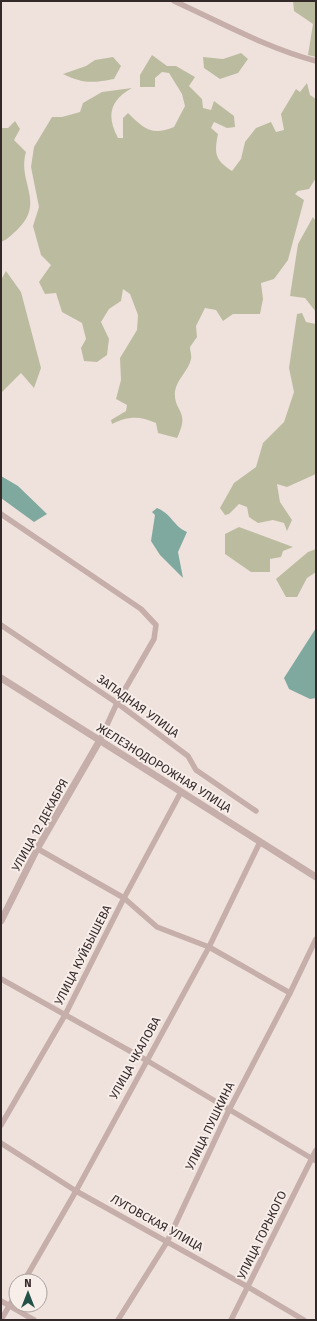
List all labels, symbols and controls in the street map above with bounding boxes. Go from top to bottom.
street label: ЗАПАДНАЯ УЛИЦА [94,672,182,741]
street label: ЖЕЛЕЗНОДОРОЖНАЯ УЛИЦА [94,721,234,815]
street label: УЛИЦА 12 ДЕКАБРЯ [9,776,71,874]
street label: УЛИЦА КУЙБЫШЕВА [51,902,114,1007]
street label: УЛИЦА ЧКАЛОВА [107,1014,163,1102]
street label: УЛИЦА ПУШКИНА [183,1080,237,1172]
street label: УЛИЦА ГОРЬКОГО [234,1188,290,1282]
street label: ЛУГОВСКАЯ УЛИЦА [108,1192,206,1254]
north arrow [8,1273,48,1313]
text: N [24,1277,32,1290]

